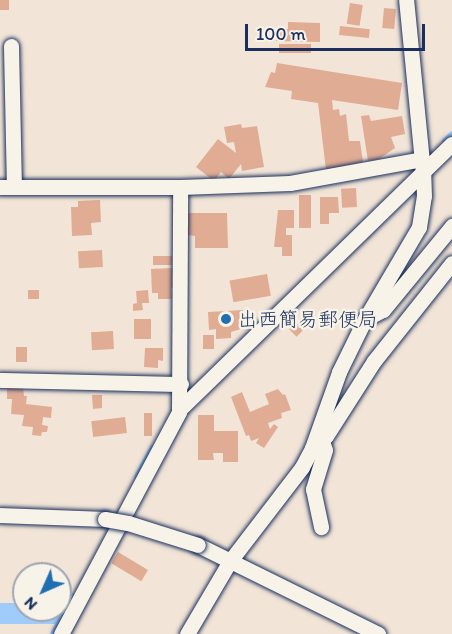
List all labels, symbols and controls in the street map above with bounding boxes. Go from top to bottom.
scale bar [248,12,428,50]
text: 100 m [256,23,306,45]
place label: 出西簡易郵便局 [238,307,378,331]
marker: 出西簡易郵便局 [219,312,233,326]
north arrow [12,562,72,622]
text: N [20,593,41,614]

